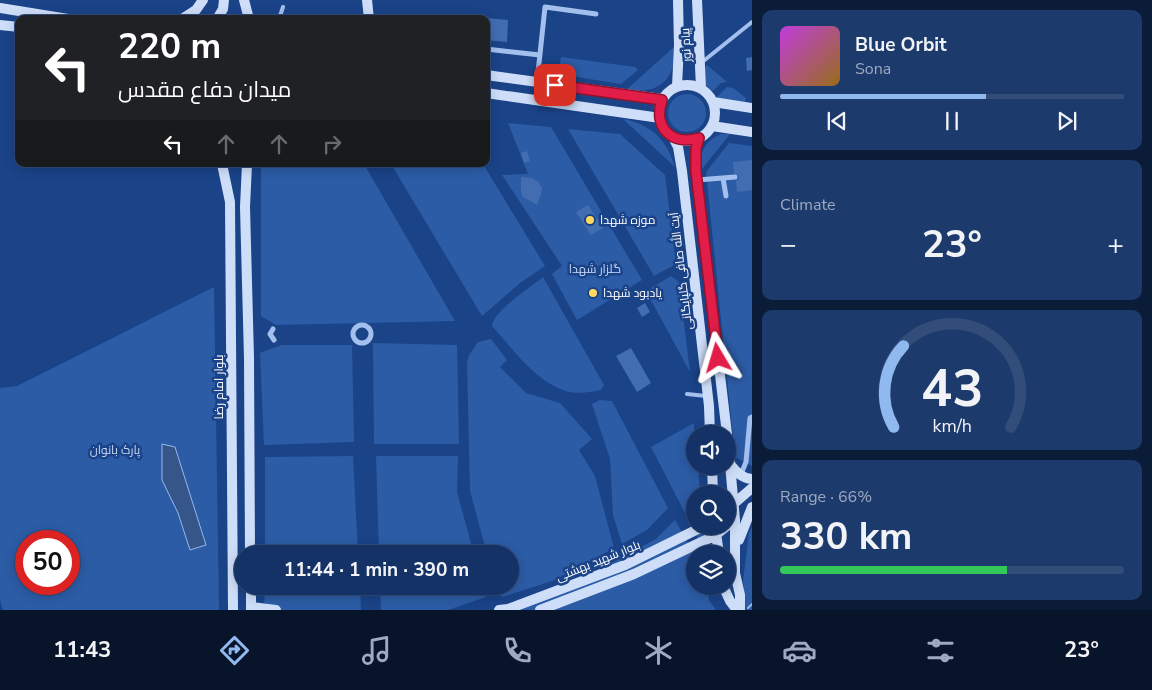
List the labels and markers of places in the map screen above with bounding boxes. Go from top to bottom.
pin [534,64,576,106]
place label: موزه شهدا [600,212,655,228]
marker: موزه شهدا [584,214,596,226]
place label: یادبود شهدا [603,285,663,301]
marker: یادبود شهدا [587,287,599,299]

